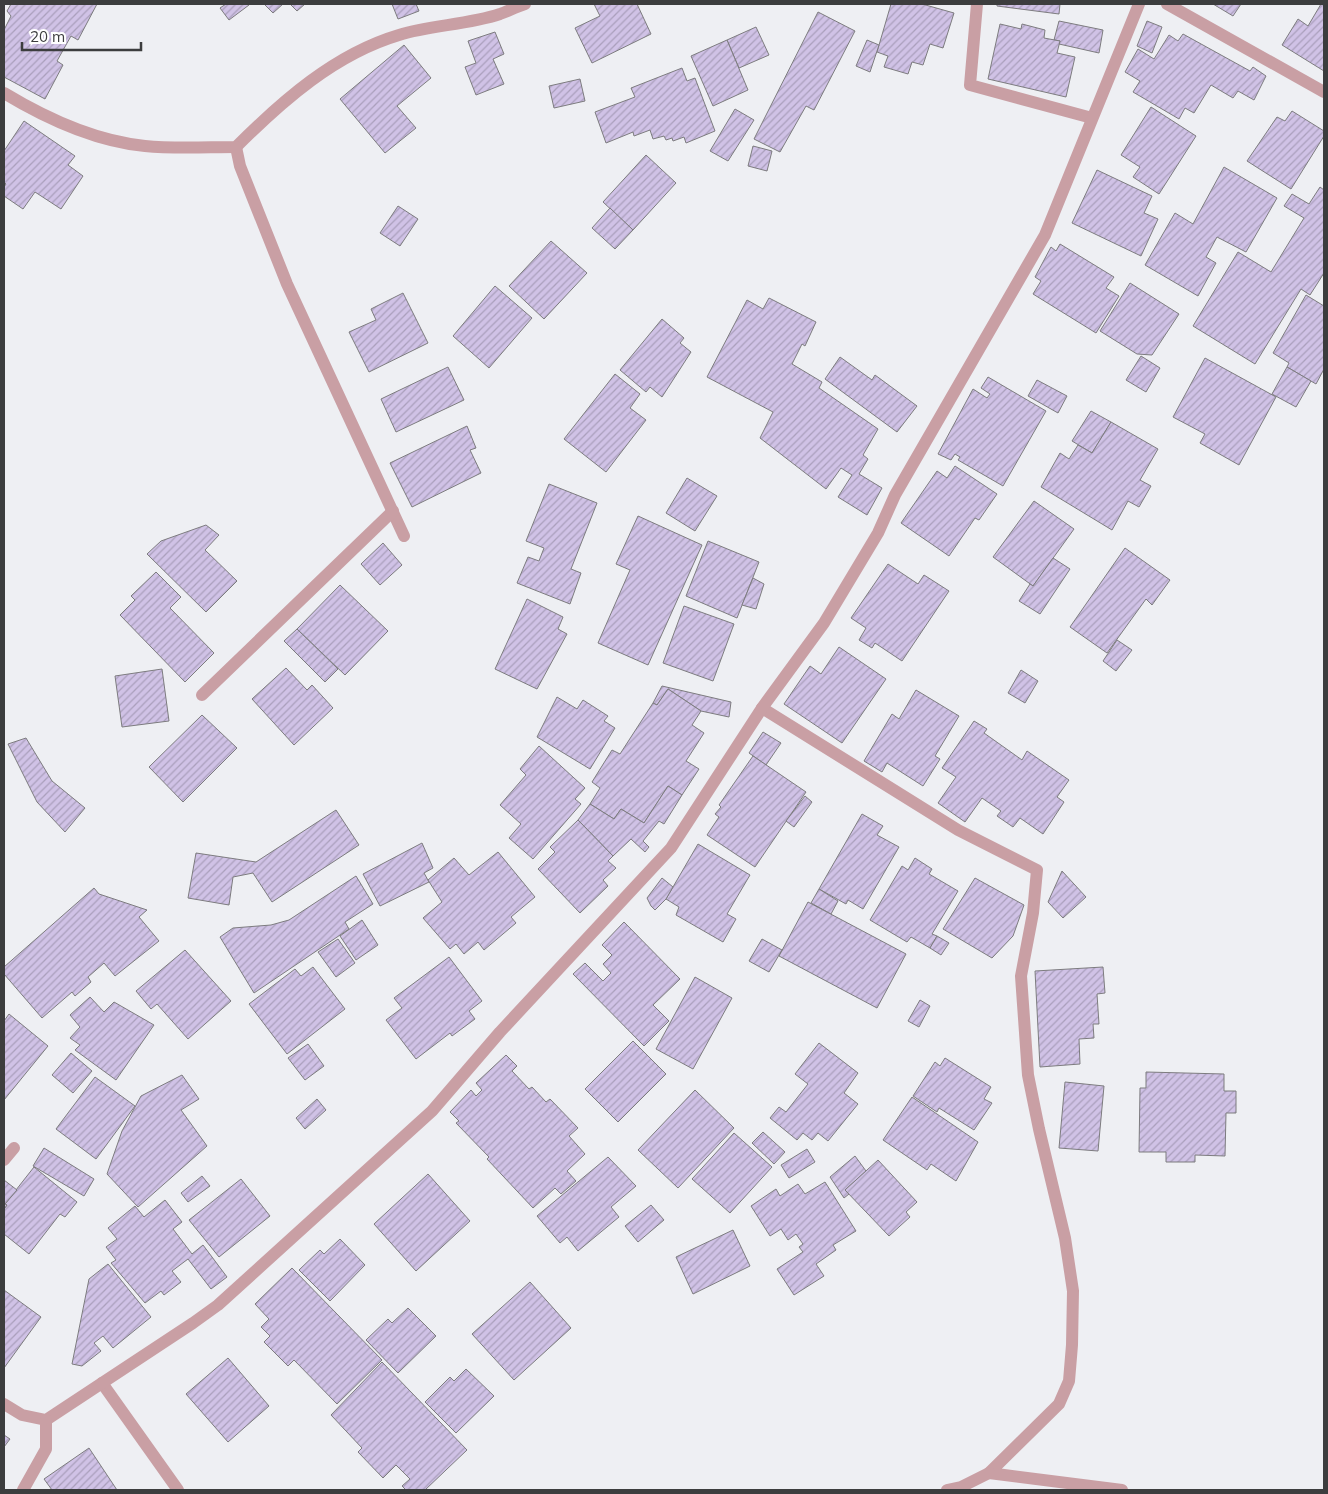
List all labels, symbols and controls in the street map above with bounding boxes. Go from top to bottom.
scale bar [22,20,141,52]
text: 20 m [30,27,65,46]

